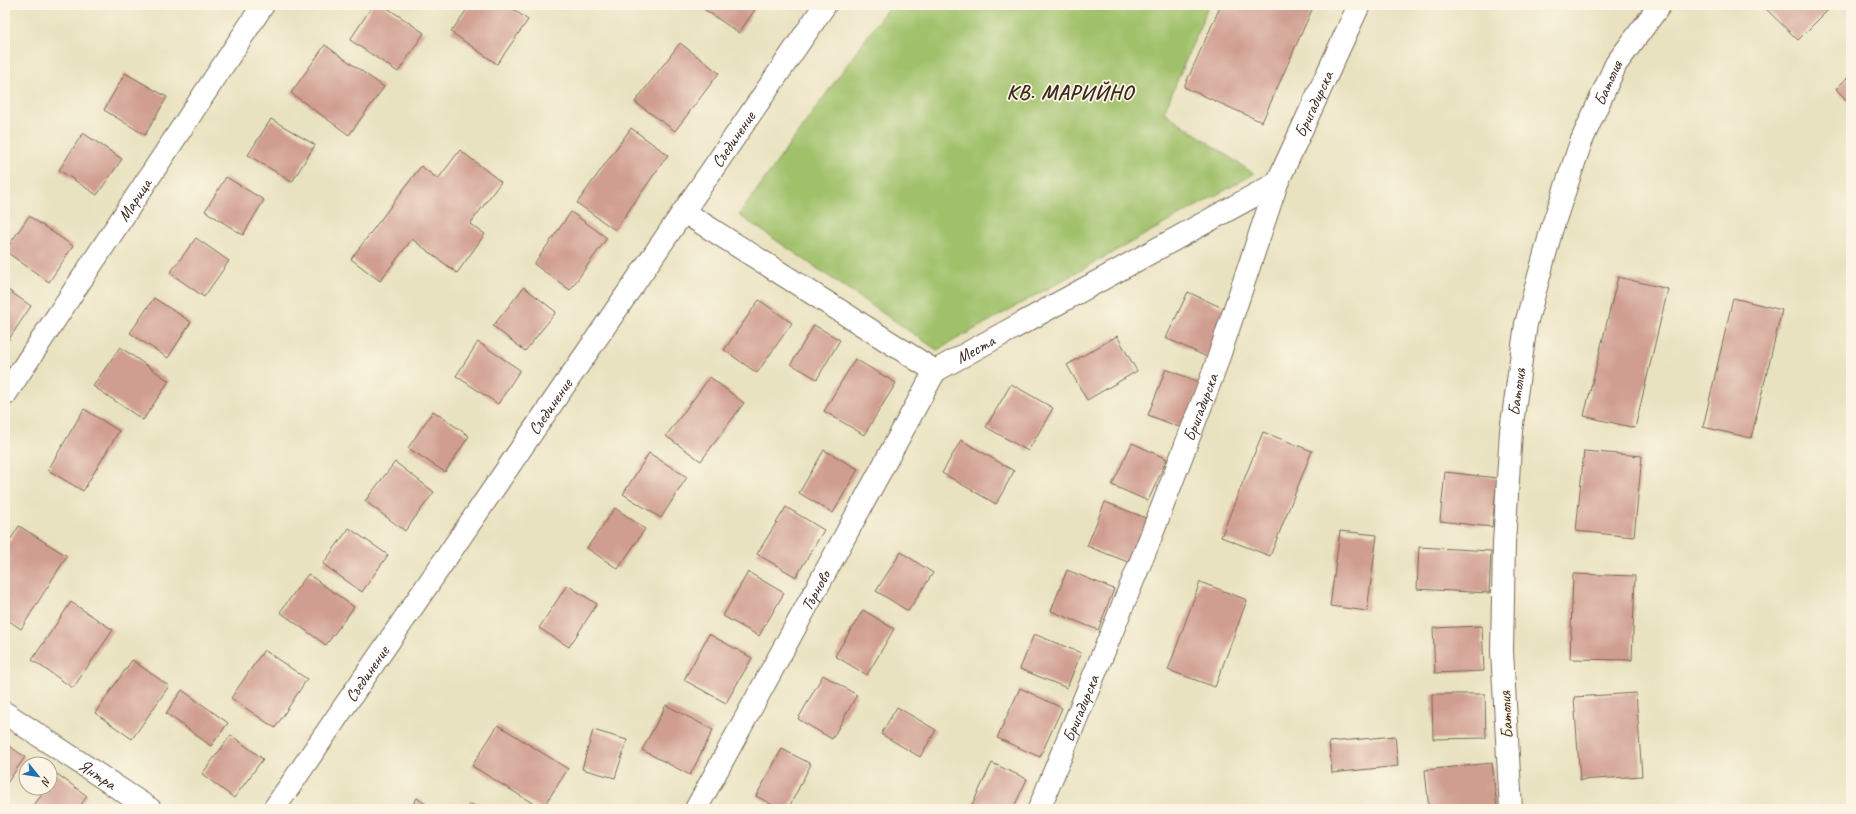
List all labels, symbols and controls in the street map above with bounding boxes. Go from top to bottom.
street label: Батолия [1588,54,1627,109]
street label: Бригадирска [1289,66,1338,140]
district label: КВ. МАРИЙНО [1007,79,1136,105]
street label: Съединение [706,106,761,171]
street label: Марица [112,173,157,225]
street label: Места [952,329,999,368]
street label: Батолия [1503,366,1530,417]
street label: Бригадирска [1178,369,1223,444]
street label: Съединение [523,373,577,439]
street label: Търново [796,565,836,614]
street label: Съединение [340,640,394,706]
street label: Бригадирска [1057,670,1104,745]
street label: Батолия [1494,690,1518,739]
street label: Янтра [75,754,122,795]
north arrow [18,756,58,796]
text: N [38,775,54,789]

